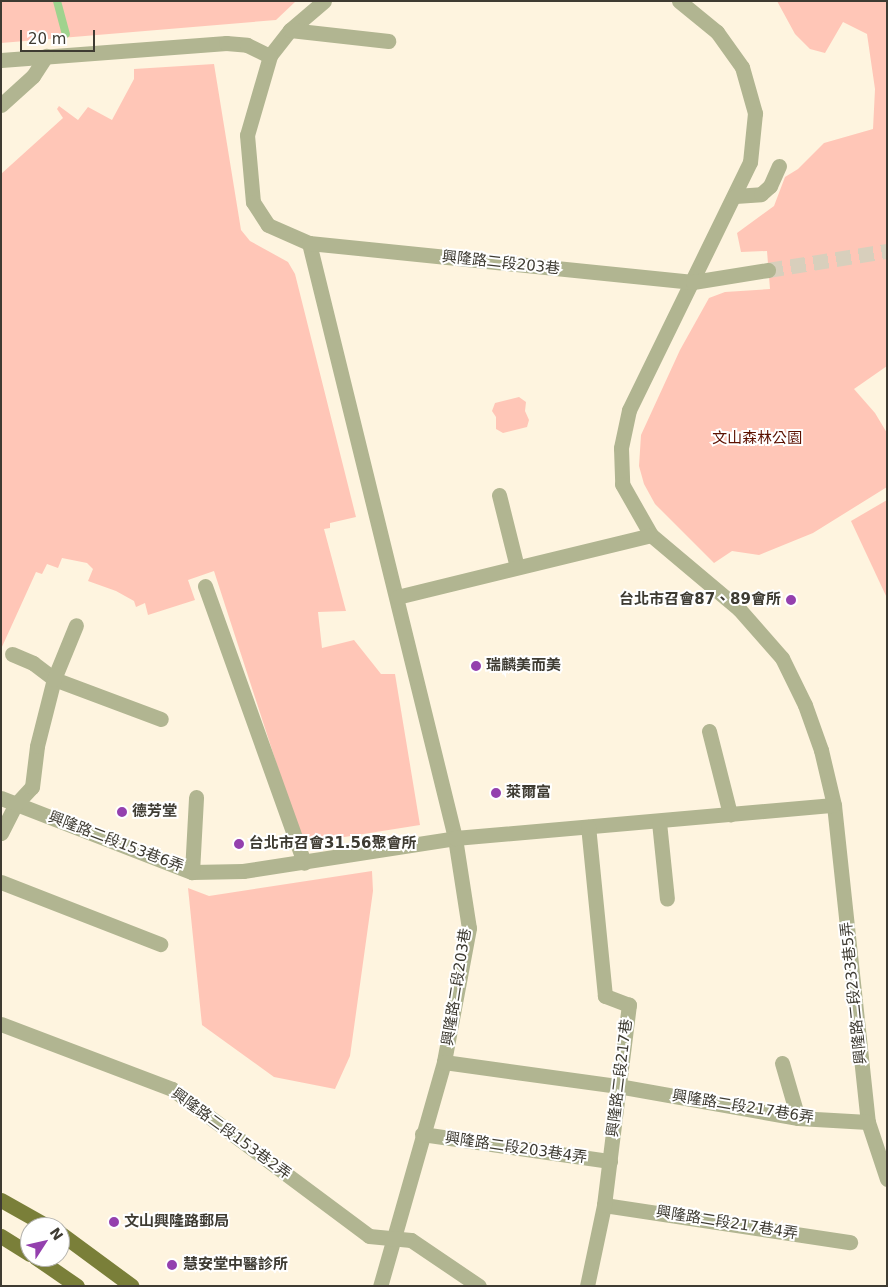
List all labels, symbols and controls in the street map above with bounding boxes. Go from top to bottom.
scale bar [22,20,98,52]
text: 20 m [28,30,66,48]
street label: 興隆路二段203巷 [441,248,561,278]
park label: 文山森林公園 [712,430,802,448]
place label: 台北市召會87、89會所 [619,591,781,609]
marker: 台北市召會87、89會所 [785,594,797,606]
place label: 瑞麟美而美 [486,657,561,675]
marker: 瑞麟美而美 [470,660,482,672]
place label: 萊爾富 [506,784,551,802]
marker: 萊爾富 [490,787,502,799]
place label: 德芳堂 [132,803,177,821]
marker: 德芳堂 [116,806,128,818]
street label: 興隆路二段153巷6弄 [46,808,186,876]
place label: 台北市召會31.56聚會所 [249,835,416,853]
marker: 台北市召會31.56聚會所 [233,838,245,850]
street label: 興隆路二段233巷5弄 [838,921,870,1065]
street label: 興隆路二段203巷 [439,927,475,1047]
street label: 興隆路二段217巷 [604,1018,636,1138]
street label: 興隆路二段153巷2弄 [168,1085,294,1183]
street label: 興隆路二段217巷6弄 [671,1087,815,1127]
street label: 興隆路二段203巷4弄 [444,1129,588,1167]
street label: 興隆路二段217巷4弄 [655,1203,799,1243]
place label: 文山興隆路郵局 [124,1213,229,1231]
marker: 文山興隆路郵局 [108,1216,120,1228]
north arrow [20,1217,70,1267]
text: N [47,1225,66,1243]
place label: 慧安堂中醫診所 [183,1256,288,1274]
marker: 慧安堂中醫診所 [165,1258,179,1272]

